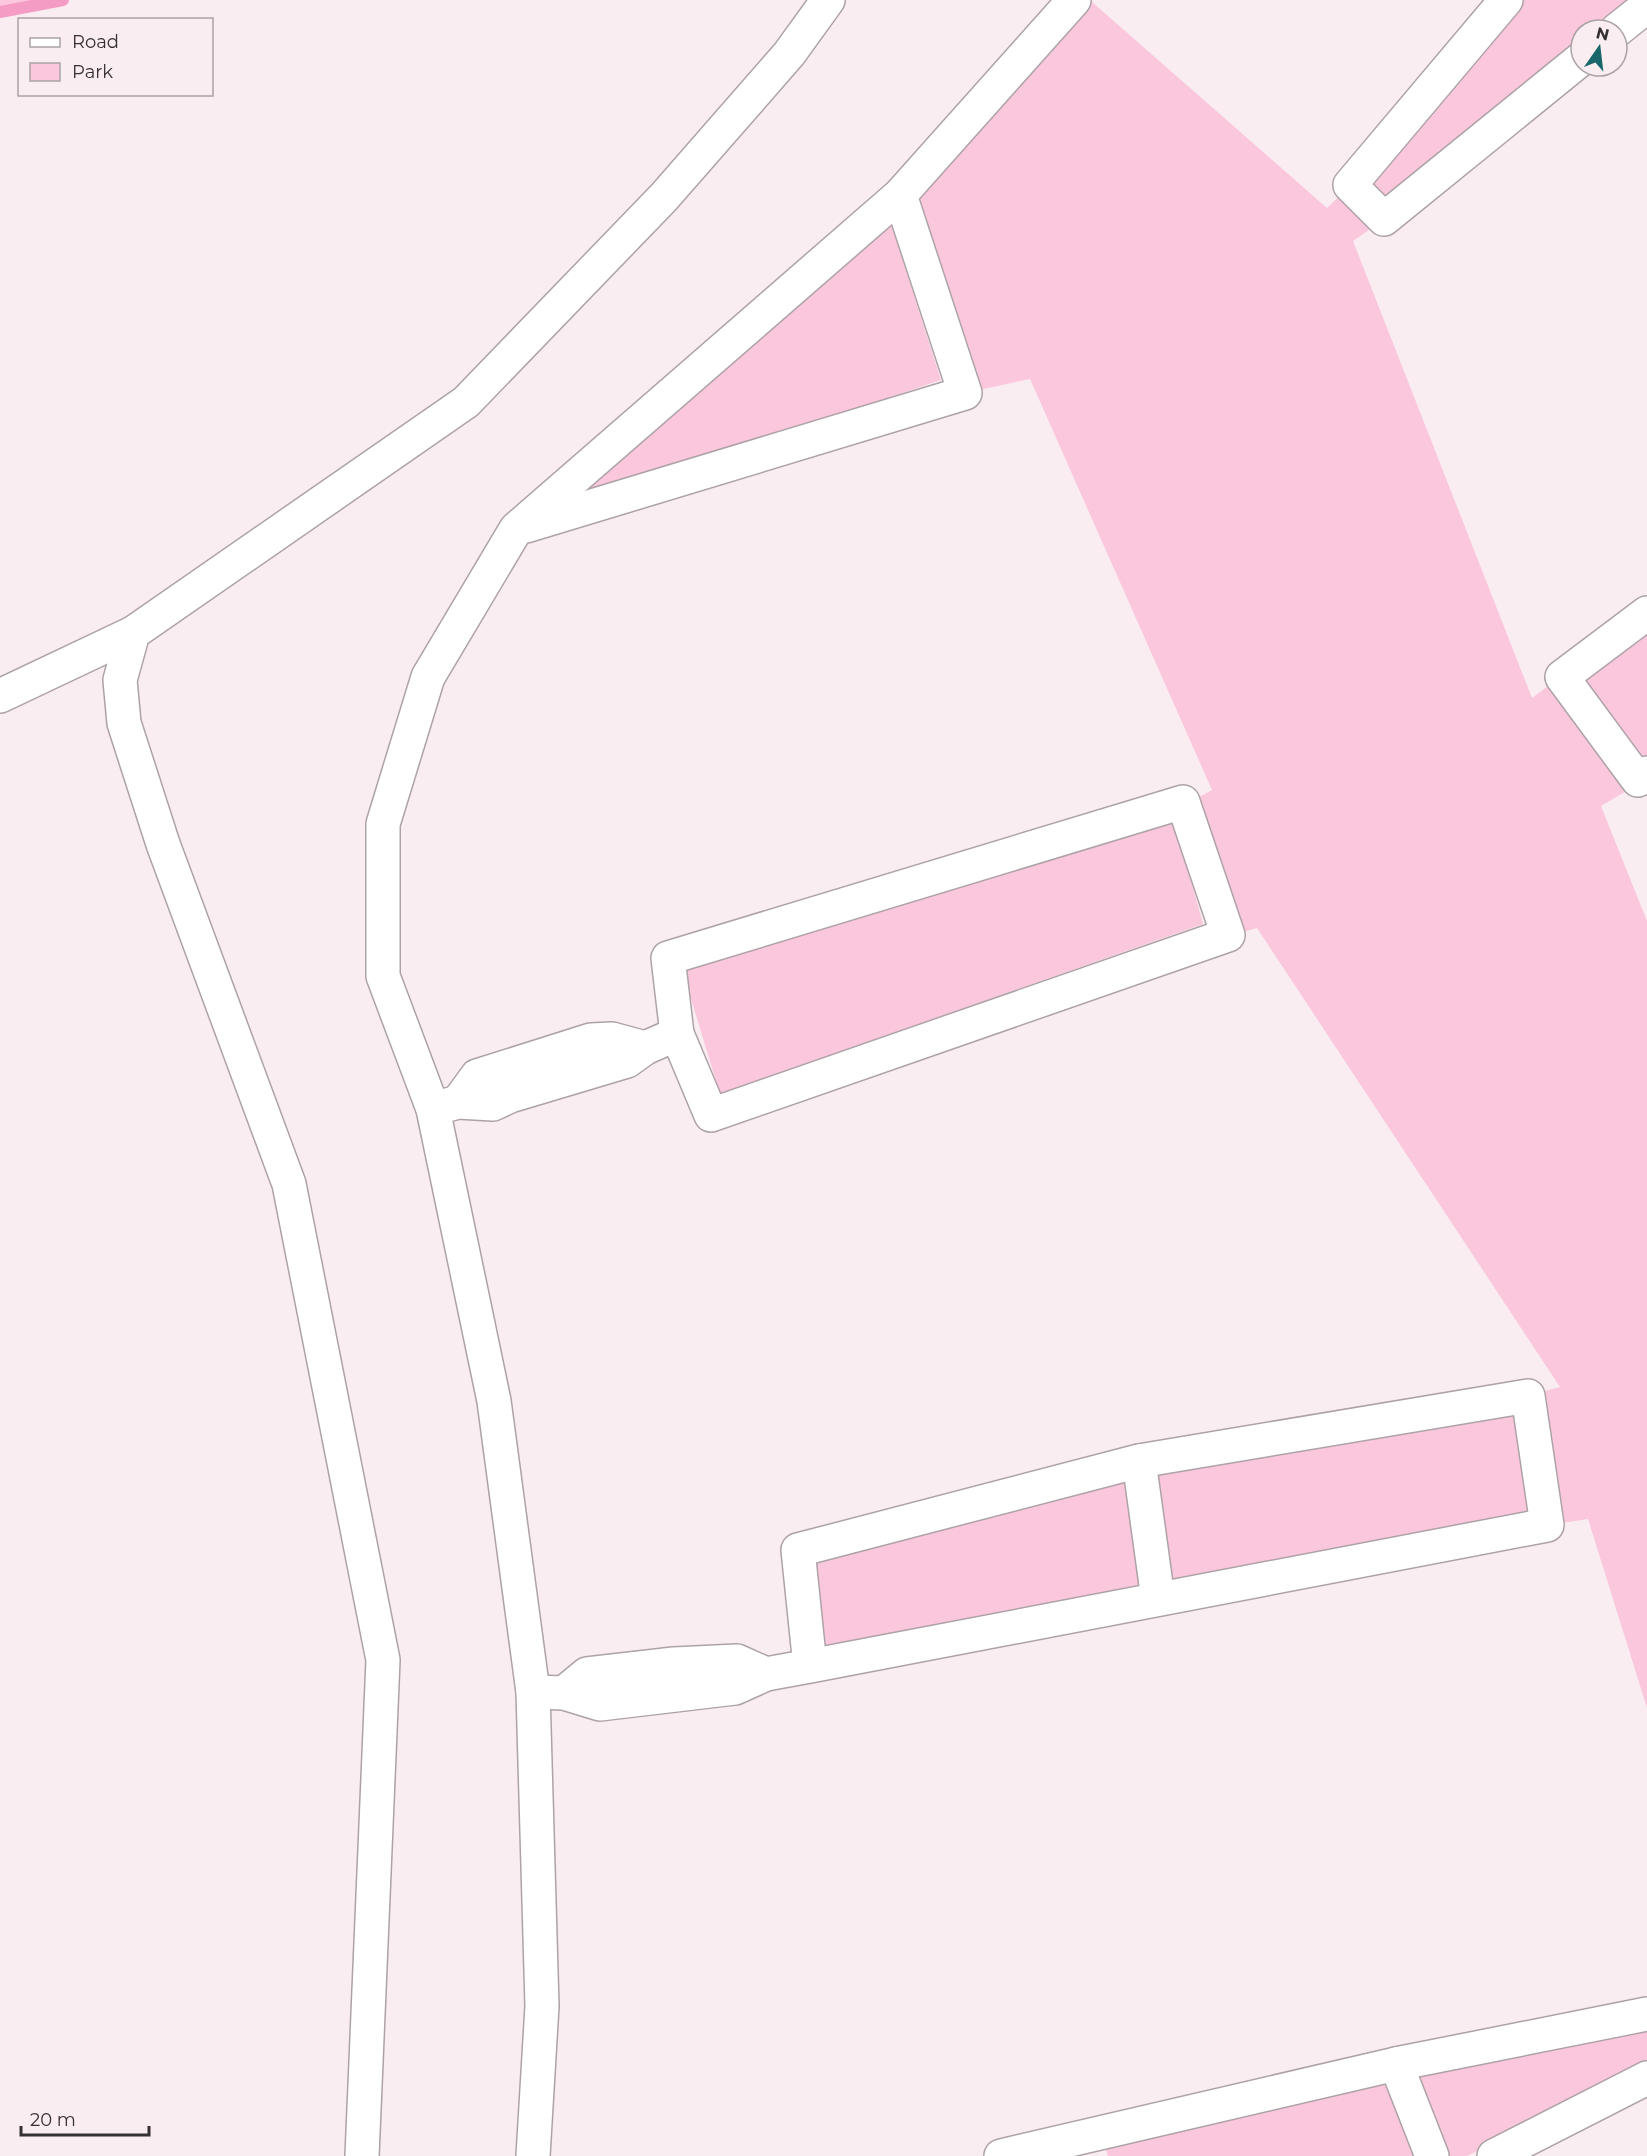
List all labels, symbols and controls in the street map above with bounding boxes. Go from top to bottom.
legend [18,18,213,96]
north arrow [1569,18,1629,78]
text: N [1594,23,1611,45]
text: Road [72,31,119,53]
text: Park [72,61,113,83]
scale bar [21,2099,148,2137]
text: 20 m [30,2109,76,2131]

